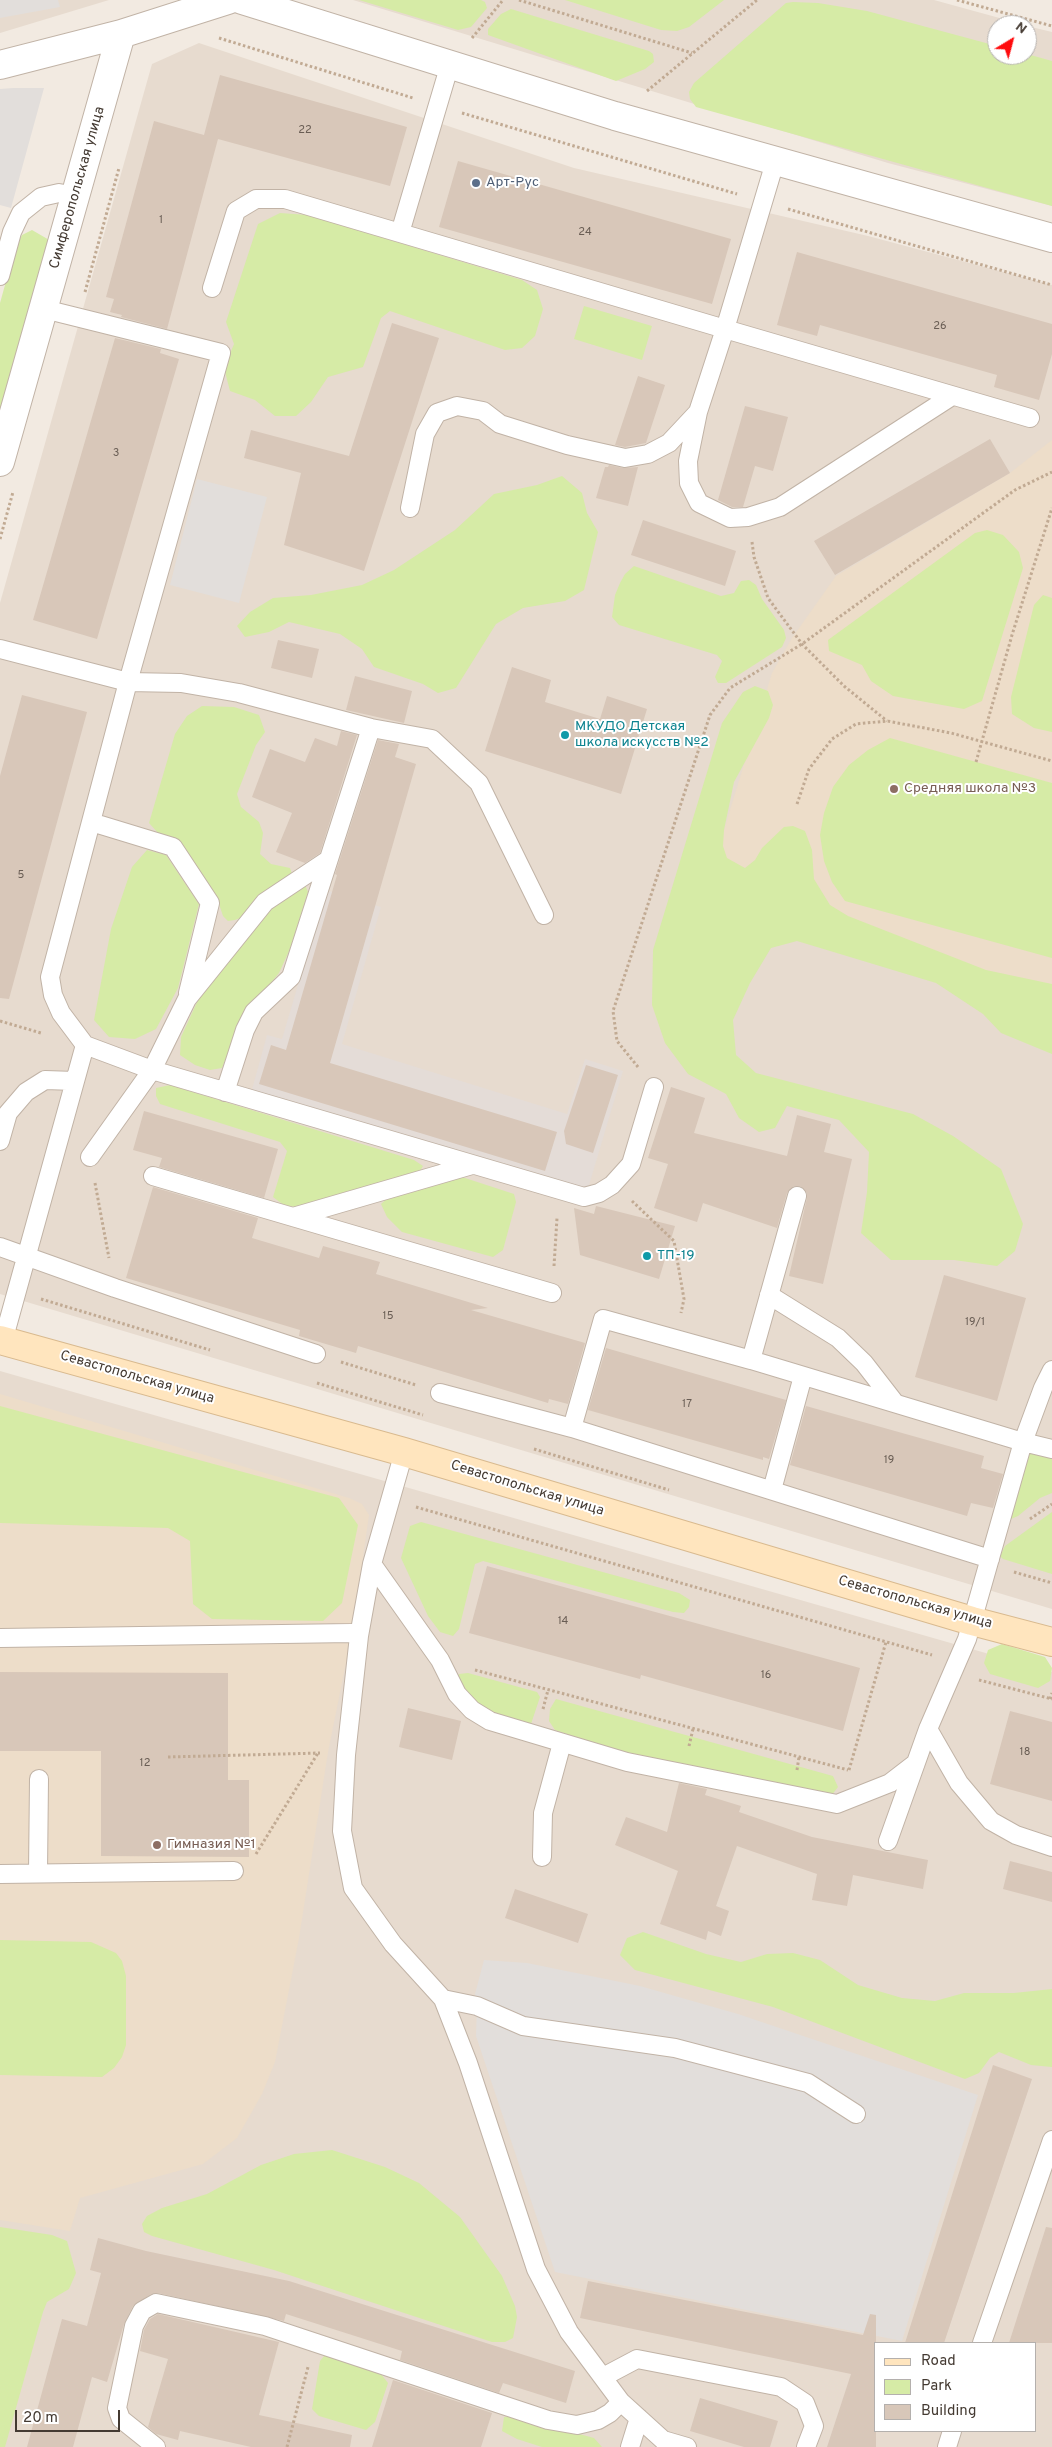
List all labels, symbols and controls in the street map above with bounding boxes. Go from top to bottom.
north arrow [987,15,1037,65]
text: N [1012,19,1030,38]
street label: Симферопольская улица [47,105,109,271]
house number: 22 [298,124,312,138]
place label: Арт-Рус [486,175,539,191]
marker: Арт-Рус [470,177,482,189]
house number: 1 [159,214,163,228]
house number: 24 [578,226,592,240]
house number: 26 [933,320,947,334]
house number: 3 [113,447,119,461]
place label: МКУДО Детская школа искусств №2 [575,719,709,752]
marker: МКУДО Детская школа искусств №2 [559,729,571,741]
place label: Средняя школа №3 [904,781,1036,797]
marker: Средняя школа №3 [888,783,900,795]
house number: 5 [18,869,24,883]
place label: ТП-19 [657,1248,695,1264]
marker: ТП-19 [641,1250,653,1262]
house number: 15 [383,1310,393,1324]
house number: 19/1 [965,1316,985,1330]
street label: Севастопольская улица [58,1348,216,1408]
house number: 17 [682,1398,692,1412]
house number: 19 [884,1454,894,1468]
street label: Севастопольская улица [448,1458,606,1520]
street label: Севастопольская улица [836,1573,994,1633]
house number: 14 [558,1615,568,1629]
house number: 16 [761,1669,771,1683]
house number: 18 [1020,1746,1030,1760]
house number: 12 [140,1757,150,1771]
place label: Гимназия №1 [167,1837,256,1853]
marker: Гимназия №1 [151,1839,163,1851]
legend [874,2342,1037,2432]
text: Road [921,2352,956,2371]
text: Park [921,2377,952,2396]
scale bar [18,2400,122,2432]
text: Building [921,2402,976,2421]
text: 20 m [23,2409,58,2428]

